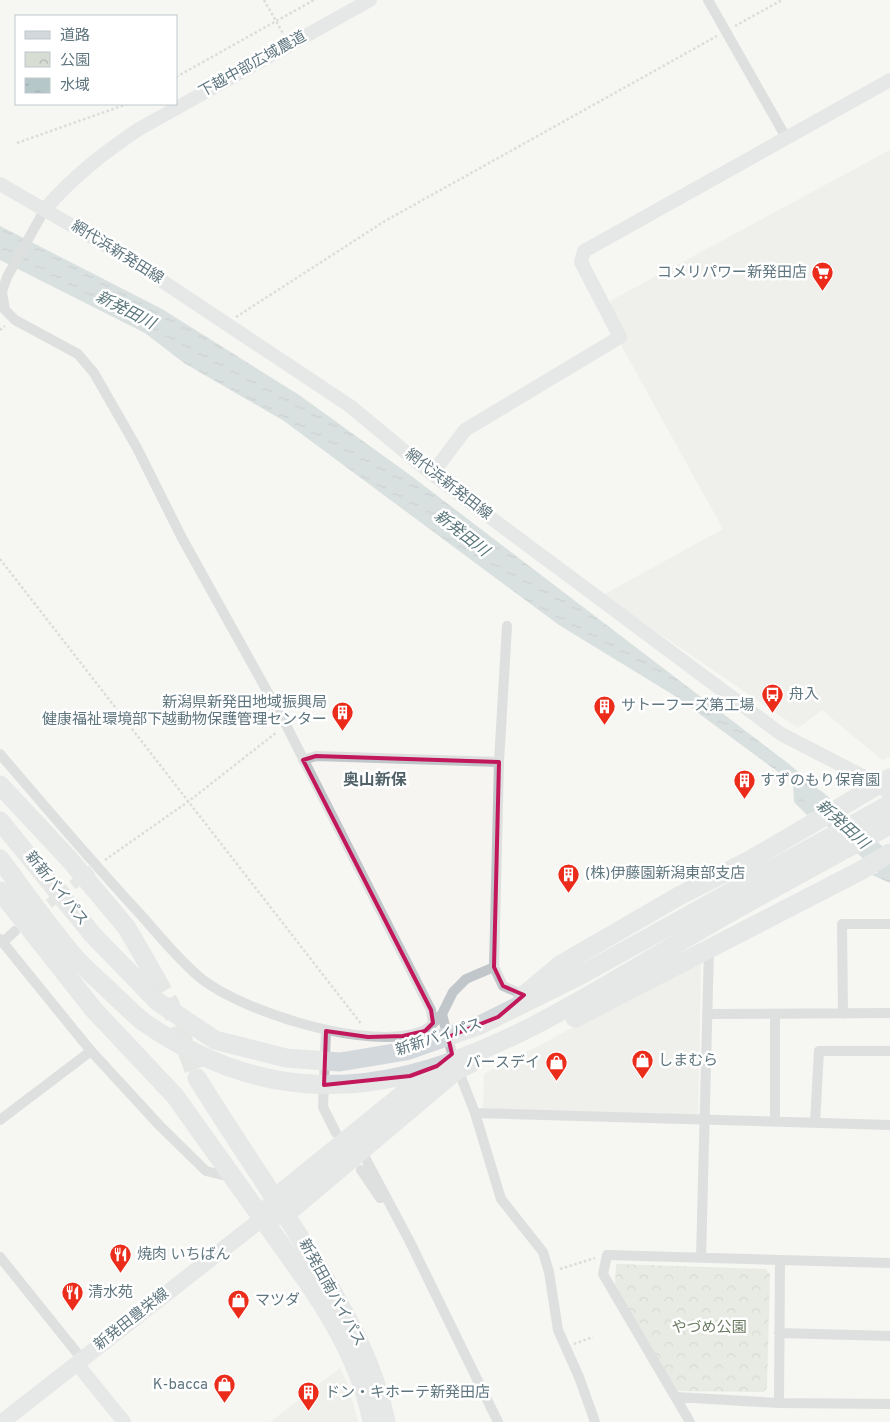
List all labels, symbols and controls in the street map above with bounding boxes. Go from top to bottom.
legend [15,15,178,105]
text: 道路 [60,27,90,46]
street label: 下越中部広域農道 [196,28,310,102]
text: 公園 [60,52,90,71]
text: 水域 [60,77,90,96]
street label: 網代浜新発田線 [67,216,167,289]
supermarket icon: コメリパワー新発田店 [811,261,835,292]
place label: コメリパワー新発田店 [657,264,807,283]
water label: 新発田川 [92,288,160,335]
street label: 網代浜新発田線 [401,444,496,525]
water label: 新発田川 [430,506,494,563]
bus stop icon: 舟入 [761,683,785,714]
place label: 舟入 [789,686,819,705]
place label: 新潟県新発田地域振興局 健康福祉環境部下越動物保護管理センター [42,694,327,730]
building icon: サトーフーズ第工場 [593,694,617,725]
place label: サトーフーズ第工場 [621,697,754,716]
building icon: 新潟県新発田地域振興局 健康福祉環境部下越動物保護管理センター [331,700,355,731]
building icon: すずのもり保育園 [732,769,756,800]
district label: 奥山新保 [343,771,407,791]
place label: すずのもり保育園 [760,772,880,791]
water label: 新発田川 [812,796,874,855]
street label: 新新バイパス [20,848,92,930]
building icon: (株)伊藤園新潟東部支店 [557,862,581,893]
place label: (株)伊藤園新潟東部支店 [585,865,745,884]
street label: 新新バイパス [393,1015,485,1061]
shop icon: しまむら [630,1049,654,1080]
shop icon: バースデイ [544,1051,568,1082]
place label: しまむら [658,1052,718,1071]
place label: バースデイ [466,1054,540,1073]
street label: 新発田南バイパス [294,1236,368,1350]
restaurant icon: 焼肉 いちばん [109,1243,133,1274]
place label: 焼肉 いちばん [137,1246,231,1265]
restaurant icon: 清水苑 [60,1281,84,1312]
place label: 清水苑 [88,1284,133,1303]
street label: 新発田豊栄線 [91,1285,173,1355]
shop icon: マツダ [227,1289,251,1320]
place label: マツダ [255,1292,300,1311]
park label: やづめ公園 [671,1319,747,1338]
shop icon: K-bacca [212,1373,236,1404]
place label: K-bacca [153,1376,208,1395]
building icon: ドン・キホーテ新発田店 [297,1381,321,1412]
place label: ドン・キホーテ新発田店 [325,1384,490,1403]

